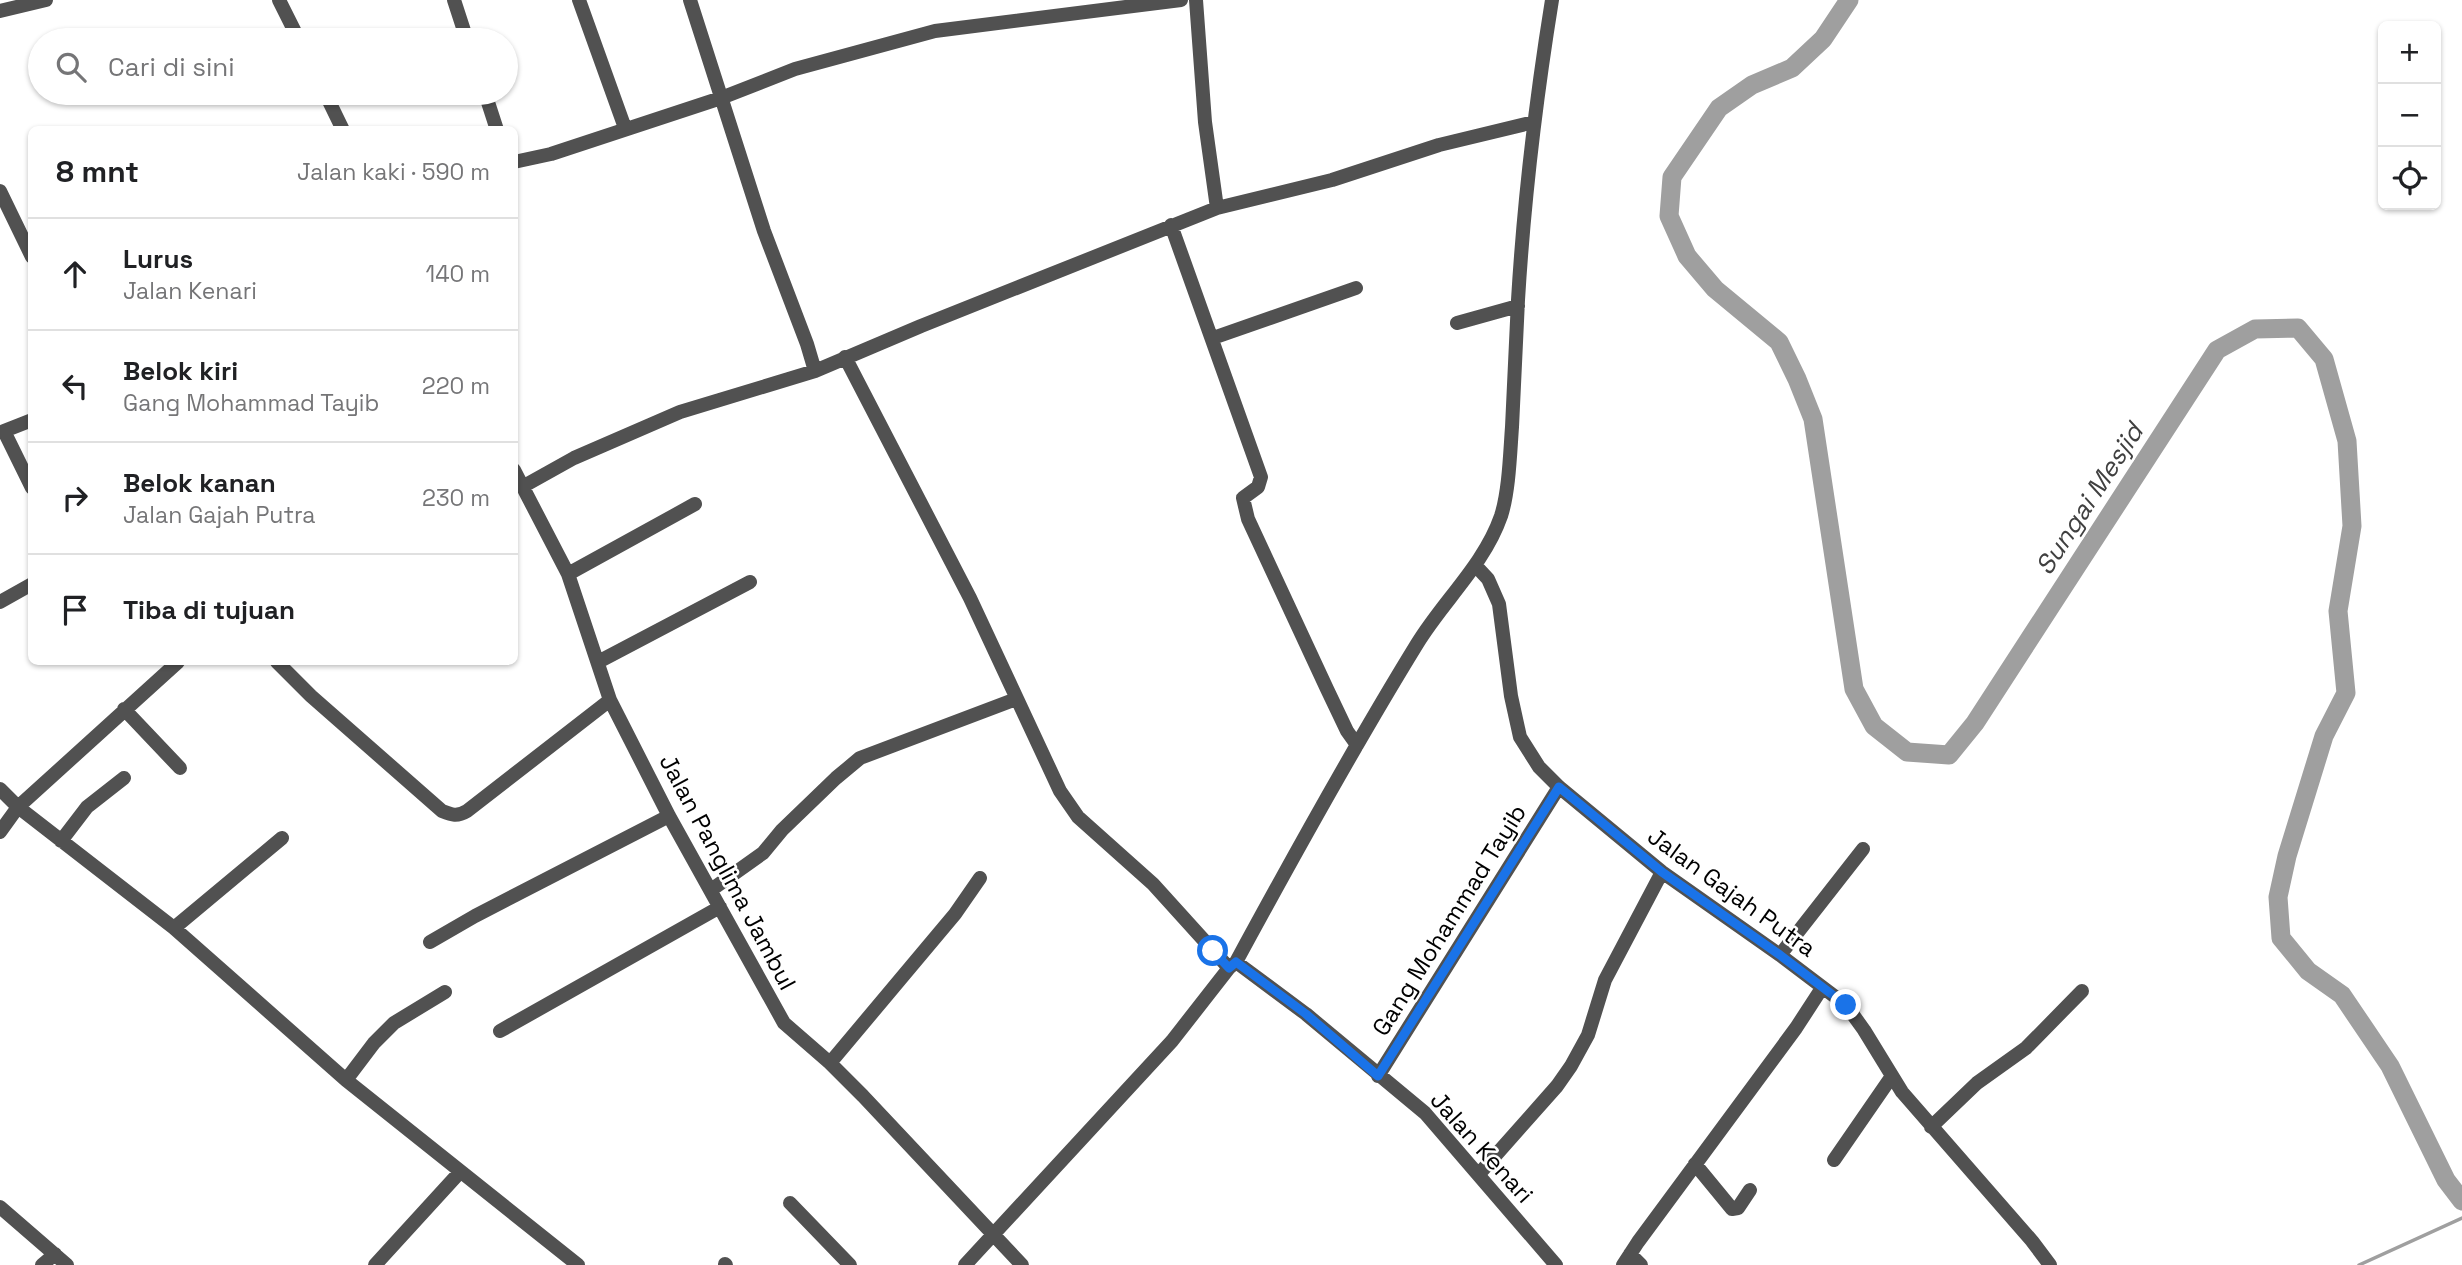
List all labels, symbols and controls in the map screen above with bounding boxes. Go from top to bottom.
map controls [2378,21,2441,210]
button: + [2378,21,2441,84]
search box [28,28,518,105]
icon: search [52,48,90,86]
text: Cari di sini [108,50,235,84]
button: − [2378,84,2441,147]
button: locate [2378,147,2441,210]
text: 8 mnt [56,152,139,191]
text: Jalan kaki · 590 m [297,157,490,187]
text: Lurus [123,242,193,276]
icon: ahead [56,255,94,293]
text: 140 m [426,259,490,289]
text: Jalan Kenari [123,276,257,306]
text: Belok kiri [123,354,238,388]
icon: left [56,367,94,405]
text: 220 m [422,371,490,401]
text: Gang Mohammad Tayib [123,388,379,418]
water label: Sungai Mesjid [2027,414,2152,581]
text: Belok kanan [123,466,276,500]
icon: right [56,479,94,517]
text: 230 m [422,483,490,513]
text: Jalan Gajah Putra [123,500,315,530]
icon: arrive [56,591,94,629]
text: Tiba di tujuan [123,593,295,627]
street label: Jalan Panglima Jambul [653,749,803,995]
street label: Gang Mohammad Tayib [1365,798,1533,1042]
street label: Jalan Gajah Putra [1642,820,1823,964]
route start [1197,935,1228,966]
route end [1830,989,1861,1020]
street label: Jalan Kenari [1424,1085,1540,1209]

